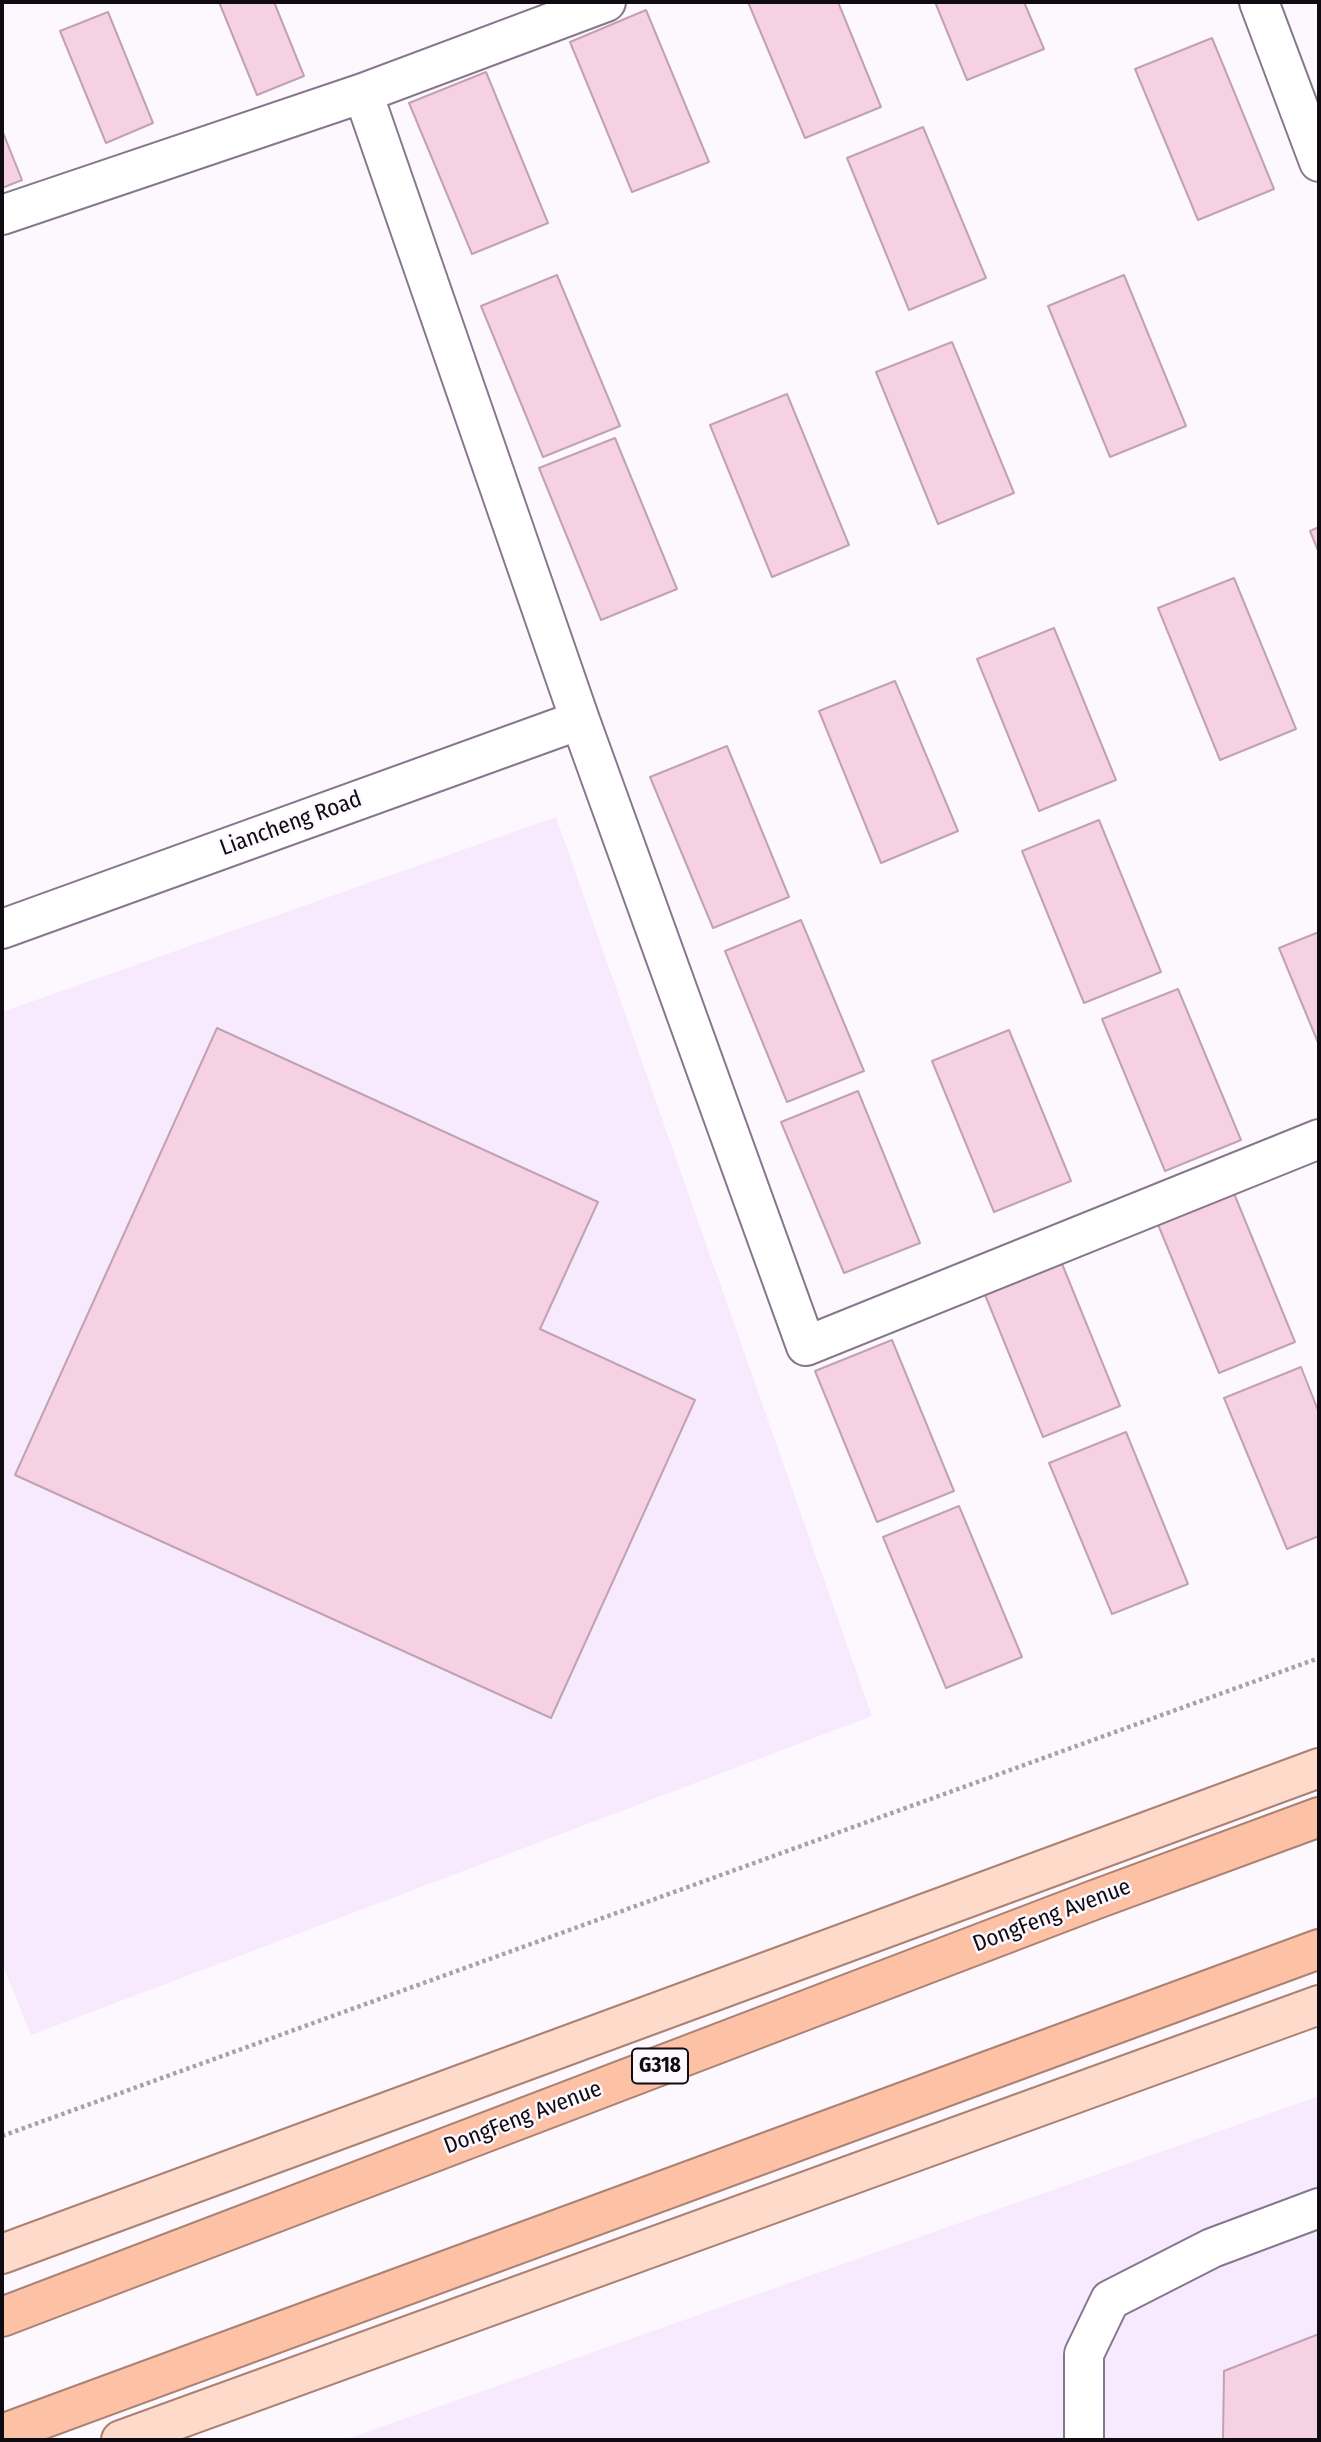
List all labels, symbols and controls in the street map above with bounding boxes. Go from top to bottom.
street label: Liancheng Road [216,786,366,862]
street label: DongFeng Avenue [969,1873,1135,1959]
road number: G318 [632,2048,688,2084]
street label: DongFeng Avenue [440,2075,606,2161]

